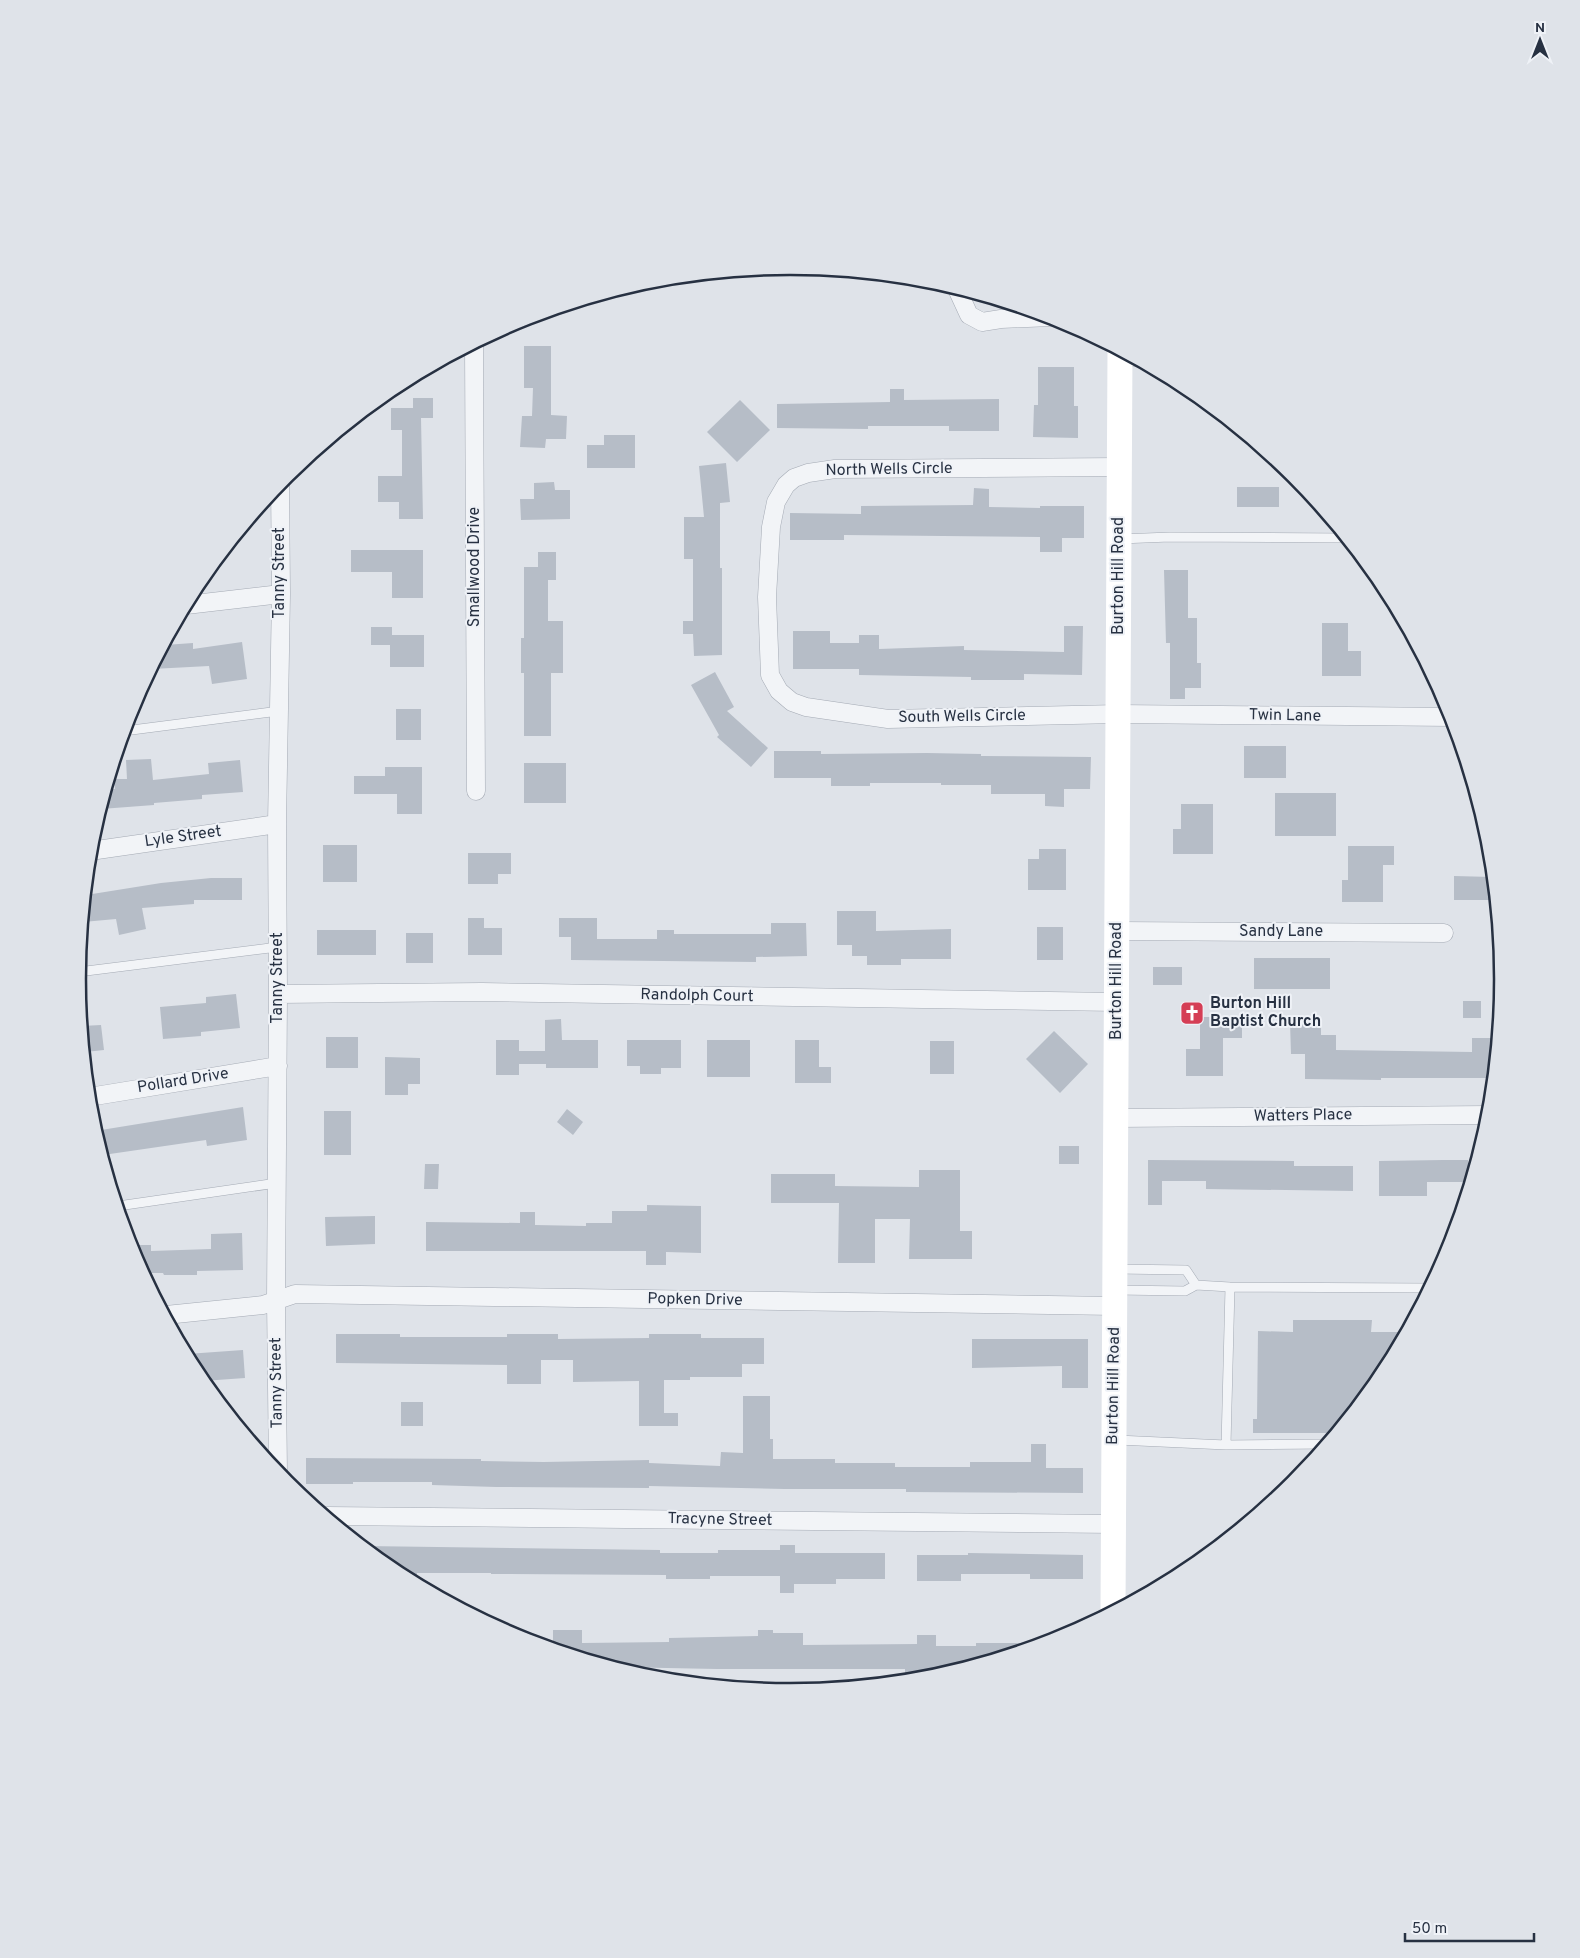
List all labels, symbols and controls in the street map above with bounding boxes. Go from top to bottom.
north arrow [1515,15,1565,65]
text: N [1535,20,1545,37]
street label: North Wells Circle [825,459,953,481]
street label: Smallwood Drive [465,507,485,627]
street label: Burton Hill Road [1109,517,1129,635]
street label: Tanny Street [270,527,290,619]
street label: Twin Lane [1249,705,1321,727]
street label: South Wells Circle [898,706,1026,728]
street label: Lyle Street [143,822,223,852]
street label: Burton Hill Road [1107,922,1127,1040]
street label: Sandy Lane [1239,922,1323,942]
street label: Tanny Street [268,932,288,1024]
street label: Randolph Court [640,985,754,1007]
place label: Burton Hill Baptist Church [1210,994,1321,1032]
church icon: Burton Hill Baptist Church [1179,1000,1205,1026]
street label: Pollard Drive [136,1064,230,1098]
street label: Watters Place [1253,1105,1353,1127]
street label: Popken Drive [647,1289,743,1311]
street label: Burton Hill Road [1103,1327,1125,1445]
street label: Tanny Street [266,1337,288,1429]
street label: Tracyne Street [667,1509,773,1531]
scale bar [1405,1910,1534,1942]
text: 50 m [1412,1920,1447,1939]

